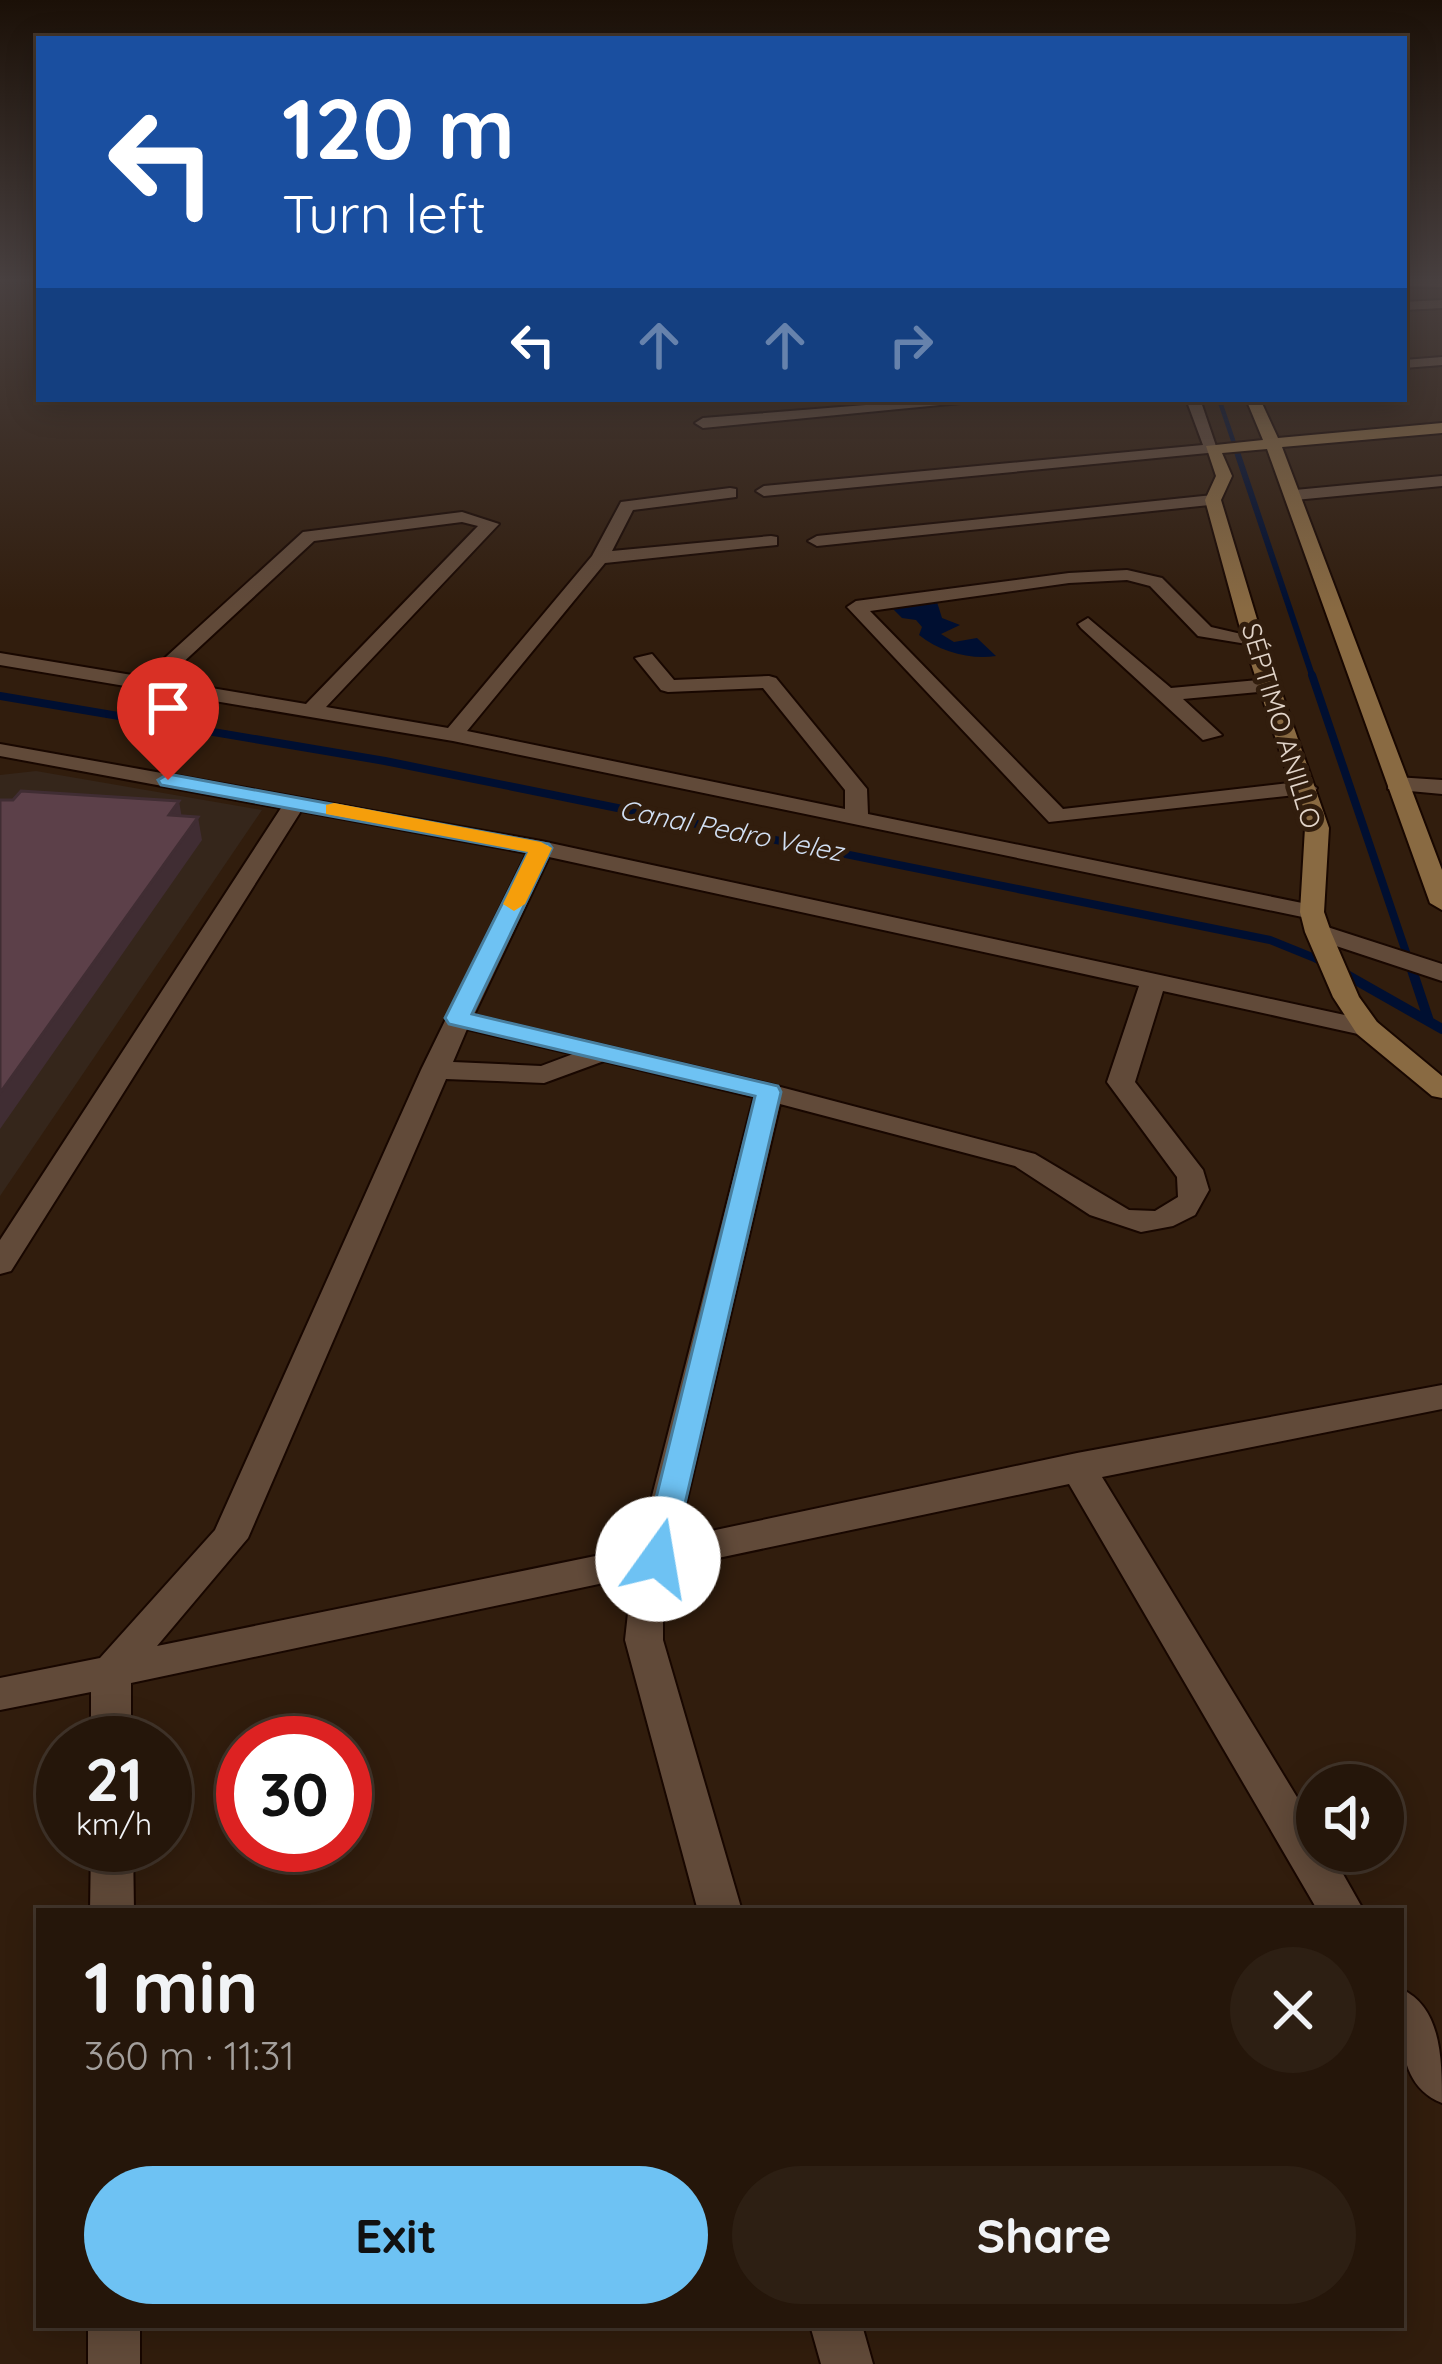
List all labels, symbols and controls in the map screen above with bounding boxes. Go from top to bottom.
text: 120 m [282,75,515,180]
icon: left [84,84,240,240]
text: Turn left [282,179,486,247]
icon: left [500,312,566,378]
icon: ahead [626,312,692,378]
icon: ahead [752,312,818,378]
icon: right [878,312,944,378]
street label: SÉPTIMO ANILLO [1235,619,1329,833]
pin [117,657,219,780]
icon: arrive [135,675,201,741]
water label: Canal Pedro Velez [616,792,849,869]
position arrow [595,1496,721,1622]
speed limit sign: 30 [216,1716,372,1872]
text: 21 [85,1741,143,1816]
map controls [1296,1764,1404,1872]
button: sound [1296,1764,1404,1872]
text: km/h [76,1805,152,1843]
text: 1 min [84,1941,258,2031]
button: close [1230,1947,1356,2073]
text: 360 m · 11:31 [84,2031,295,2080]
button: Exit [84,2166,708,2304]
button: Share [732,2166,1356,2304]

